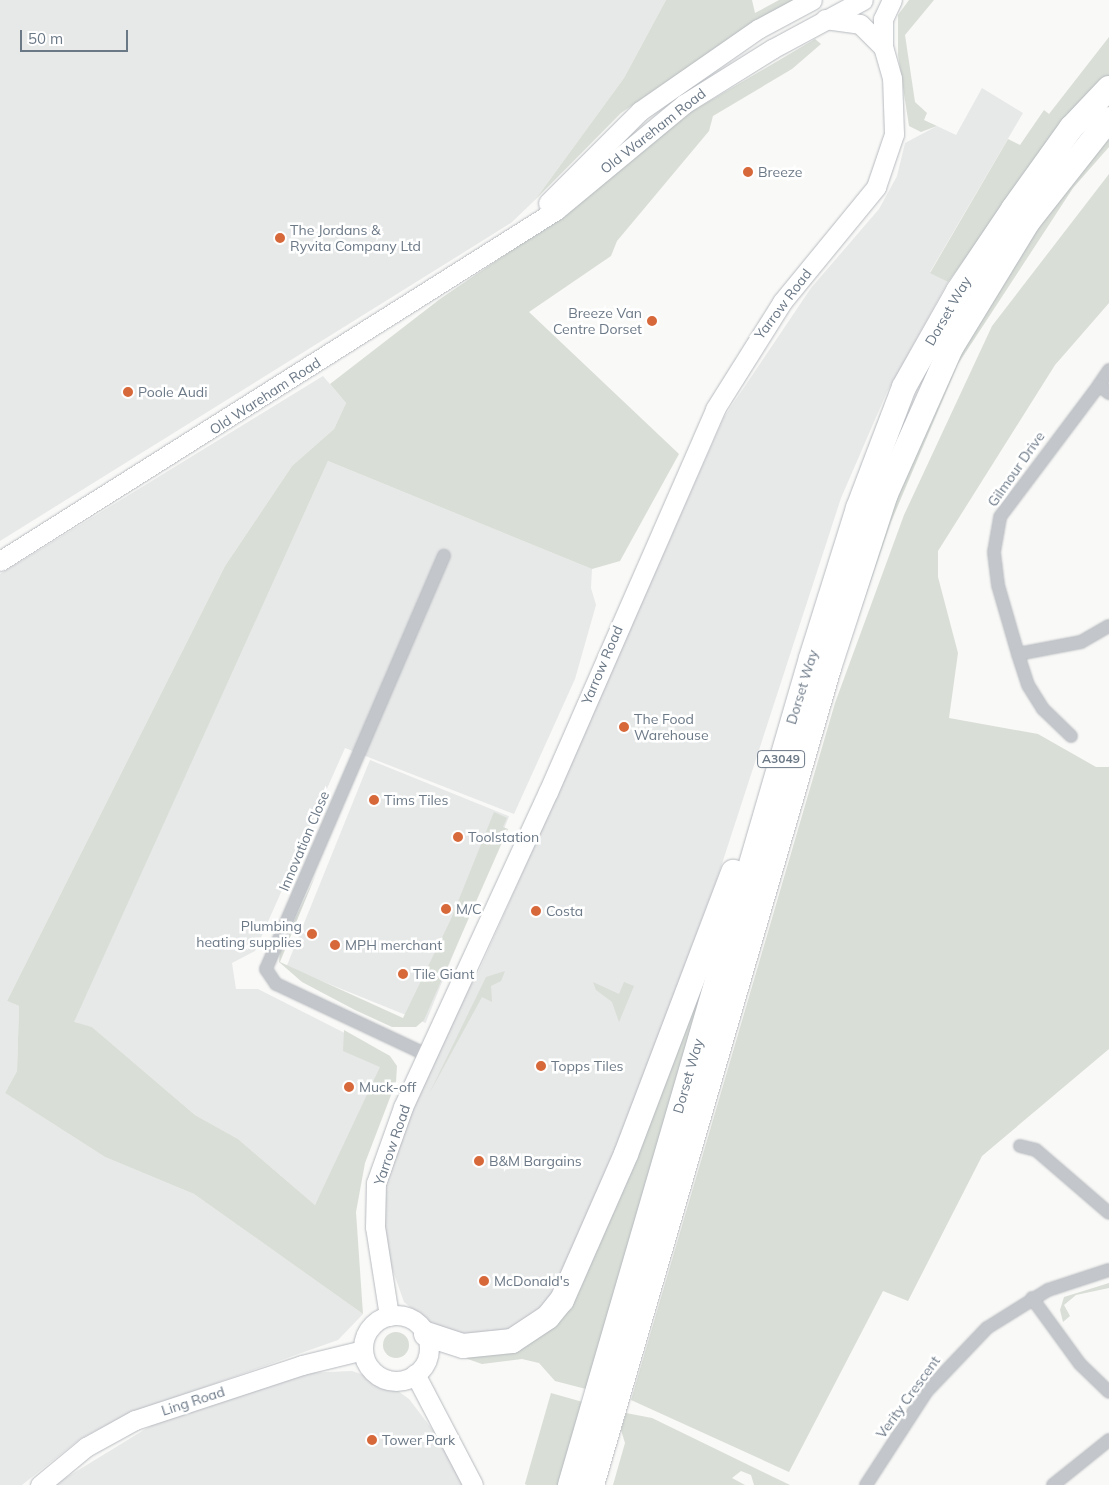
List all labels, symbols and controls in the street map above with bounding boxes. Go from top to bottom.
scale bar [22,20,130,52]
text: 50 m [28,29,63,48]
street label: Old Wareham Road [597,85,709,177]
place label: Breeze [758,164,802,180]
marker: Breeze [742,166,754,178]
place label: The Jordans & Ryvita Company Ltd [290,222,421,254]
marker: The Jordans & Ryvita Company Ltd [274,232,286,244]
street label: Yarrow Road [751,265,815,343]
street label: Dorset Way [921,273,975,349]
place label: Breeze Van Centre Dorset [553,305,642,338]
marker: Breeze Van Centre Dorset [646,315,658,327]
street label: Old Wareham Road [206,354,324,438]
place label: Poole Audi [138,384,207,400]
marker: Poole Audi [122,386,134,398]
street label: Gilmour Drive [984,428,1048,510]
street label: Yarrow Road [578,623,626,707]
street label: Dorset Way [783,648,821,726]
place label: The Food Warehouse [634,711,709,744]
marker: The Food Warehouse [618,721,630,733]
road number: A3049 [756,750,806,769]
street label: Innovation Close [275,788,333,894]
place label: Tims Tiles [384,792,448,808]
marker: Tims Tiles [368,794,380,806]
place label: Toolstation [468,829,539,845]
marker: Toolstation [452,831,464,843]
place label: M/C [456,901,481,917]
marker: M/C [440,903,452,915]
place label: Costa [546,903,583,919]
marker: Costa [530,905,542,917]
place label: Plumbing heating supplies [196,918,302,950]
marker: Plumbing heating supplies [306,928,318,940]
place label: MPH merchant [345,937,442,953]
marker: MPH merchant [329,939,341,951]
place label: Tile Giant [413,966,474,982]
marker: Tile Giant [397,968,409,980]
street label: Dorset Way [669,1037,707,1115]
place label: Topps Tiles [551,1058,623,1074]
marker: Topps Tiles [535,1060,547,1072]
place label: Muck-off [359,1079,416,1095]
marker: Muck-off [343,1081,355,1093]
street label: Yarrow Road [370,1103,414,1187]
place label: B&M Bargains [489,1153,582,1169]
marker: B&M Bargains [473,1155,485,1167]
place label: McDonald's [494,1273,570,1289]
marker: McDonald's [478,1275,490,1287]
street label: Verity Crescent [872,1353,944,1441]
street label: Ling Road [159,1383,227,1419]
place label: Tower Park [382,1432,455,1448]
marker: Tower Park [366,1434,378,1446]

